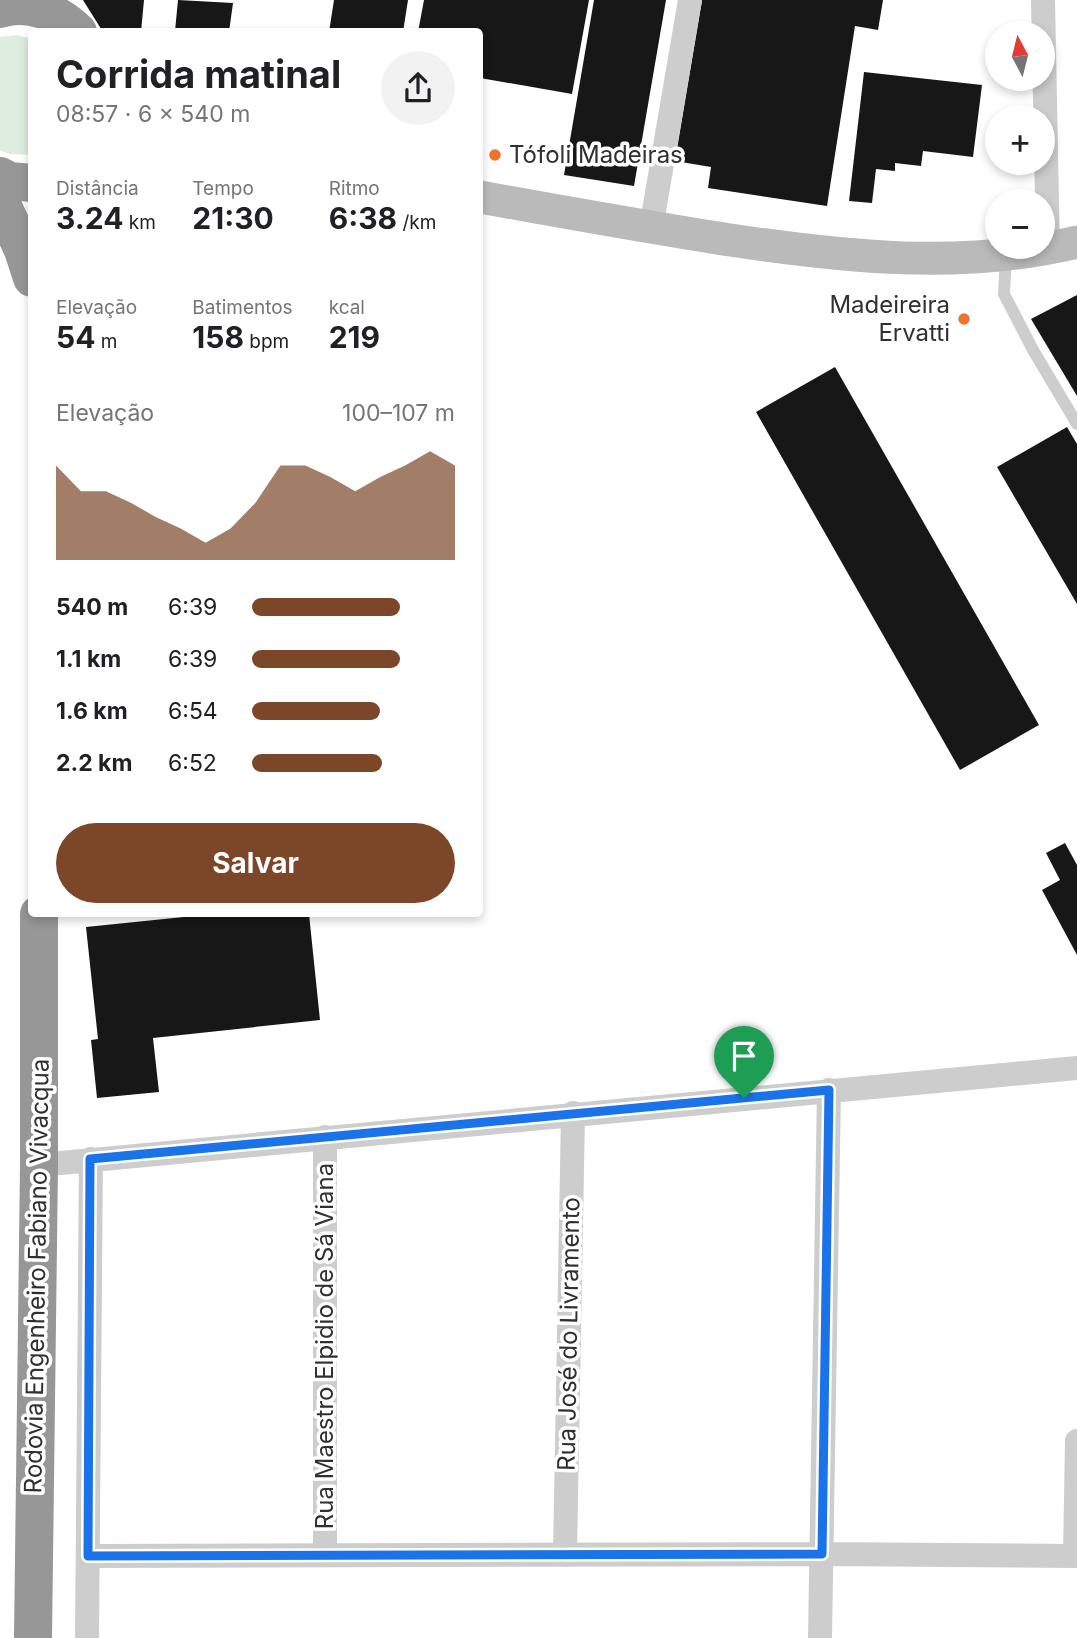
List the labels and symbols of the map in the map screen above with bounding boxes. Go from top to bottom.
north arrow [985,21,1055,91]
place label: Tófoli Madeiras [509,140,683,169]
marker: Tófoli Madeiras [487,147,503,163]
place label: Madeireira Ervatti [829,290,950,347]
marker: Madeireira Ervatti [956,311,972,327]
pin [714,1026,774,1098]
street label: Rodovia Engenheiro Fabiano Vivacqua [18,1058,55,1493]
street label: Rua Maestro Elpidio de Sá Viana [310,1163,339,1529]
street label: Rua José do Livramento [552,1197,585,1471]

